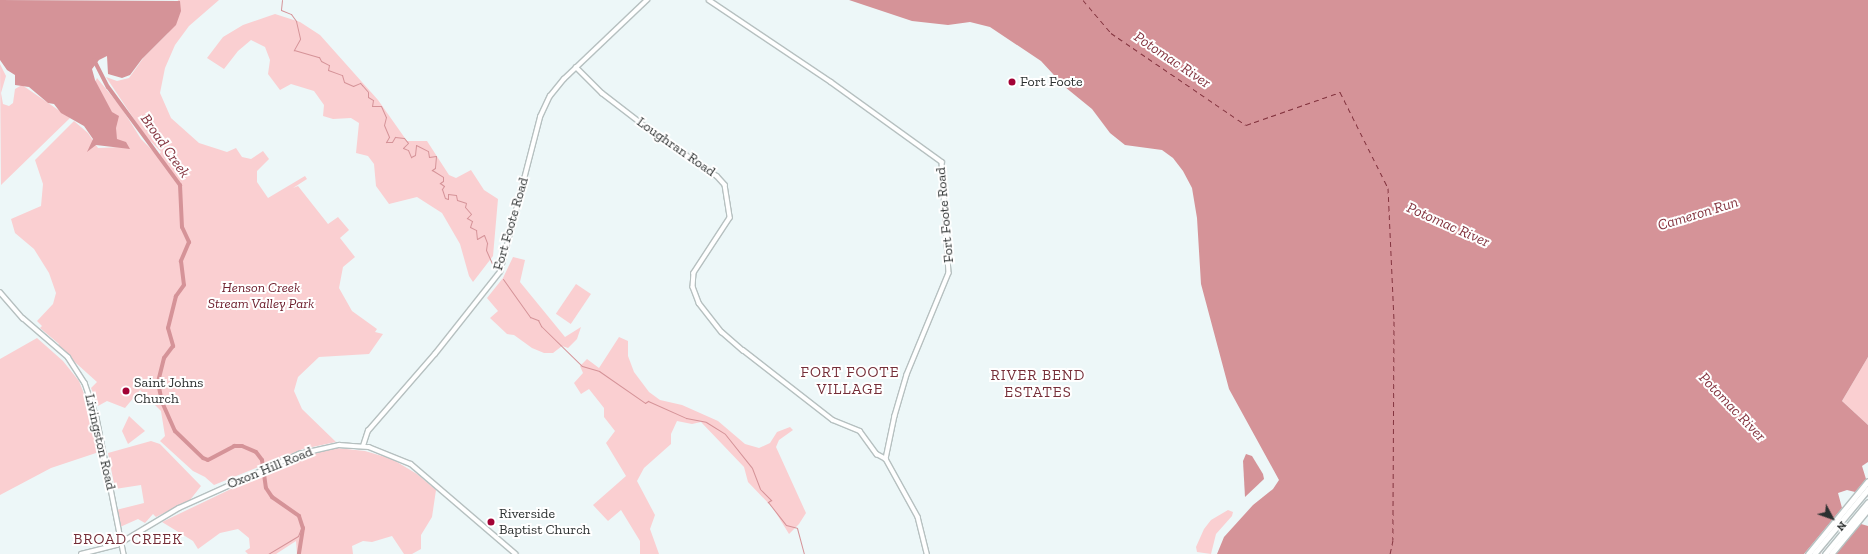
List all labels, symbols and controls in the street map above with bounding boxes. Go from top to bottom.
water label: Potomac River [1130,28,1214,92]
place label: Fort Foote [1020,74,1083,90]
marker: Fort Foote [1007,77,1017,87]
water label: Broad Creek [136,111,194,181]
street label: Loughran Road [633,114,719,180]
street label: Fort Foote Road [932,166,958,264]
street label: Fort Foote Road [490,176,532,272]
water label: Cameron Run [1655,193,1741,235]
water label: Potomac River [1404,199,1492,251]
park label: Henson Creek Stream Valley Park [207,280,315,312]
district label: FORT FOOTE VILLAGE [800,363,900,398]
district label: RIVER BEND ESTATES [991,366,1085,401]
water label: Potomac River [1695,369,1769,445]
place label: Saint Johns Church [134,375,204,408]
marker: Saint Johns Church [121,386,131,396]
street label: Livingston Road [81,392,119,492]
street label: Oxon Hill Road [225,443,315,493]
north arrow [1812,498,1852,538]
place label: Riverside Baptist Church [499,506,590,538]
marker: Riverside Baptist Church [486,517,496,527]
text: N [1834,519,1849,534]
district label: BROAD CREEK [73,531,183,549]

